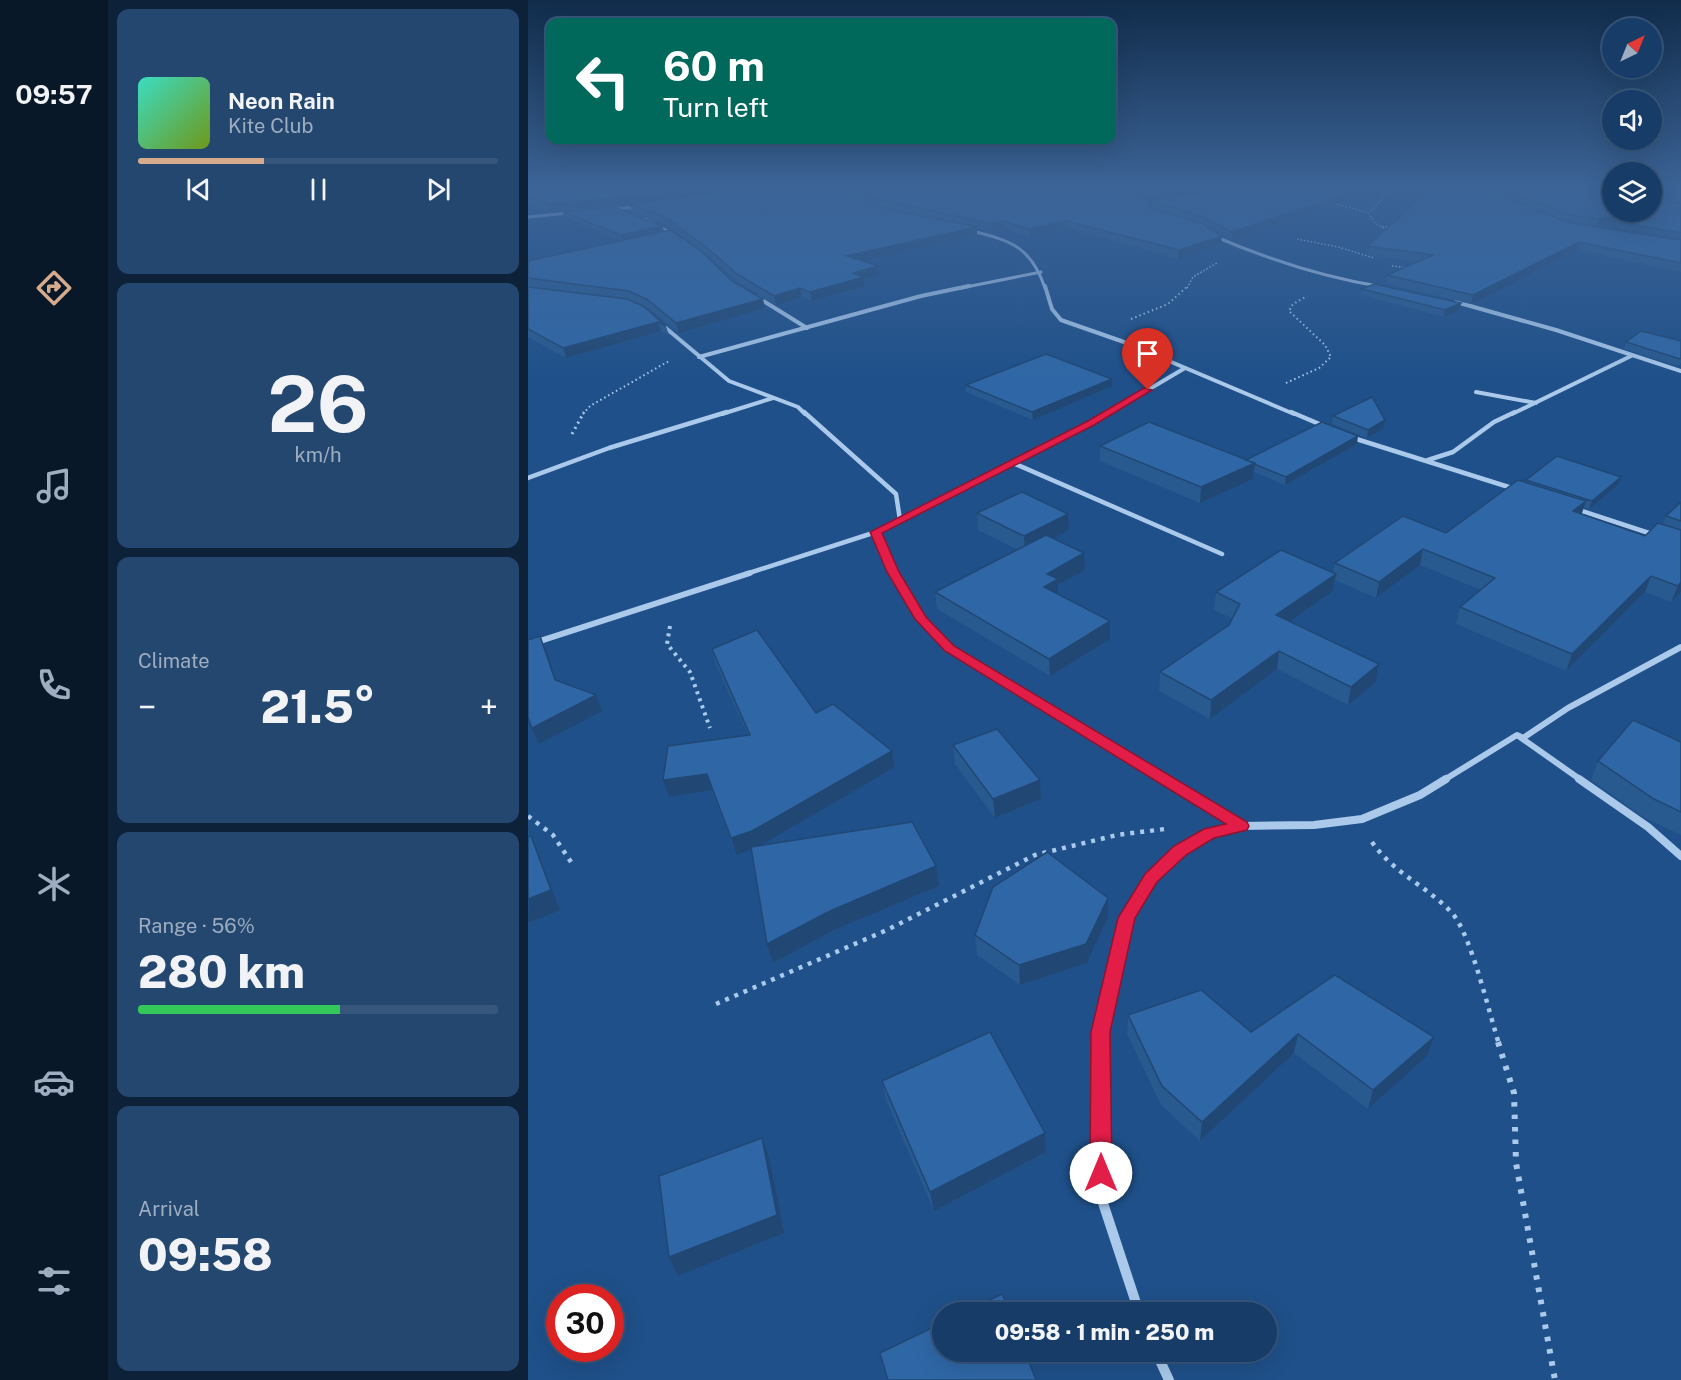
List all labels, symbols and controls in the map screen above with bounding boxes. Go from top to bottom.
north arrow [1602,18,1662,78]
map controls [1602,18,1662,222]
text: 60 m [663,41,765,90]
icon: left [564,42,642,120]
text: 09:57 [15,78,93,110]
text: Neon Rain [228,88,335,114]
button: sound [1602,90,1662,150]
text: Turn left [663,91,769,123]
text: Kite Club [228,114,313,138]
button: layers [1602,162,1662,222]
icon: previous [182,173,215,206]
icon: pause [302,173,335,206]
icon: next [422,173,455,206]
icon: directions [33,267,75,309]
pin [1122,328,1173,390]
icon: arrive [1131,337,1164,370]
text: 26 [267,358,369,450]
text: km/h [294,443,342,467]
icon: music [33,465,75,507]
text: Climate [138,649,210,673]
icon: phone [33,664,75,706]
text: 21.5° [261,680,375,733]
text: − [138,688,156,726]
text: + [480,688,498,726]
icon: climate [33,863,75,905]
text: Range · 56% [138,914,255,938]
text: 280 km [138,945,305,998]
icon: car [33,1061,75,1103]
position arrow [1069,1141,1133,1205]
text: Arrival [138,1197,200,1221]
text: 09:58 [138,1228,273,1281]
icon: filters [33,1260,75,1302]
speed limit sign: 30 [546,1284,624,1362]
text: 09:58 · 1 min · 250 m [995,1319,1214,1345]

